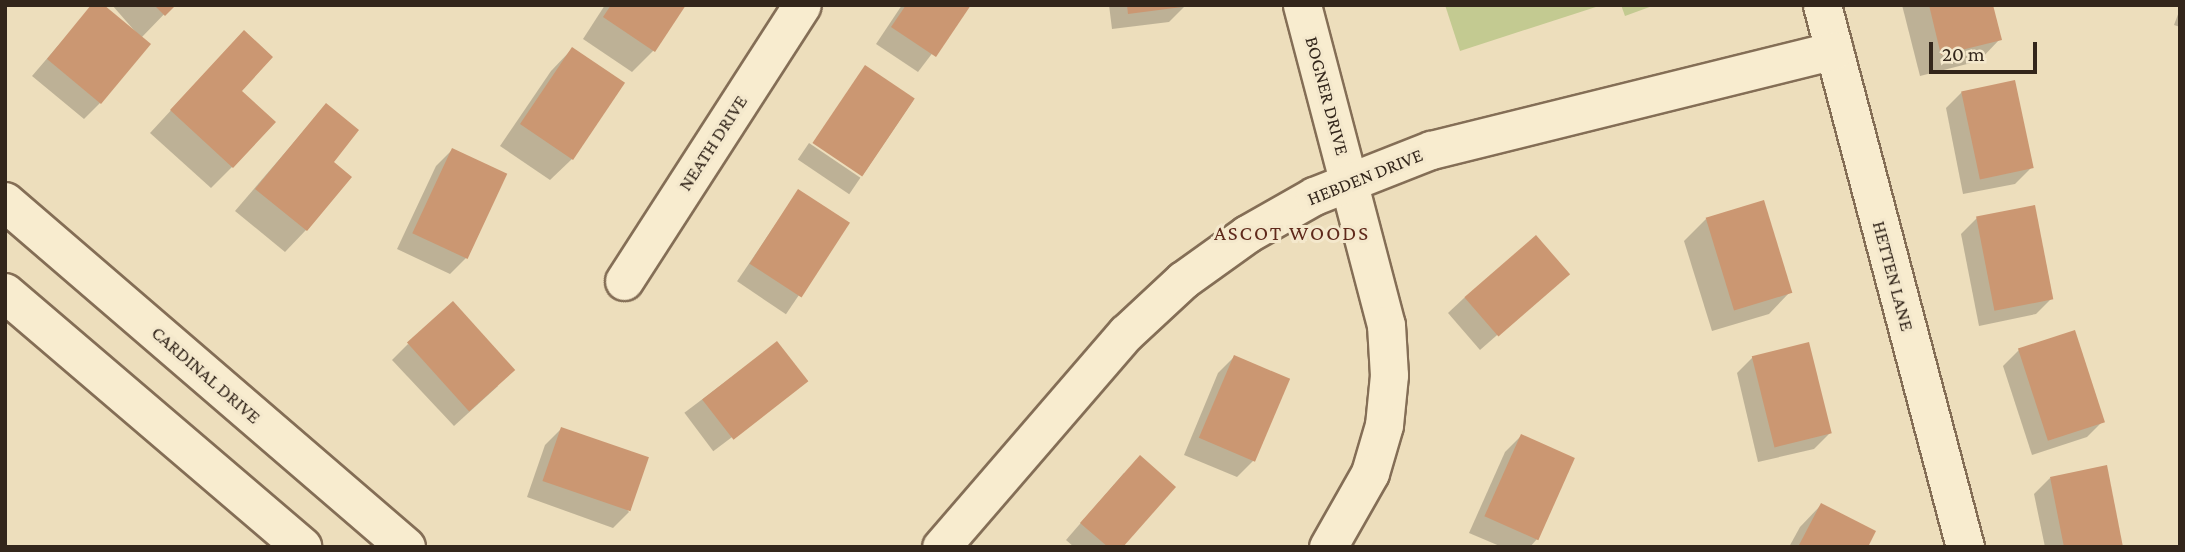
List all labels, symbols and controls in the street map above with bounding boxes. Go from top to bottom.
scale bar [1933,28,2042,72]
street label: BOGNER DRIVE [1300,34,1354,158]
text: 20 m [1942,42,1985,66]
street label: NEATH DRIVE [674,91,752,195]
street label: HEBDEN DRIVE [1304,144,1426,210]
street label: HETTEN LANE [1867,219,1919,333]
district label: ASCOT WOODS [1215,220,1369,246]
street label: CARDINAL DRIVE [147,321,265,429]

